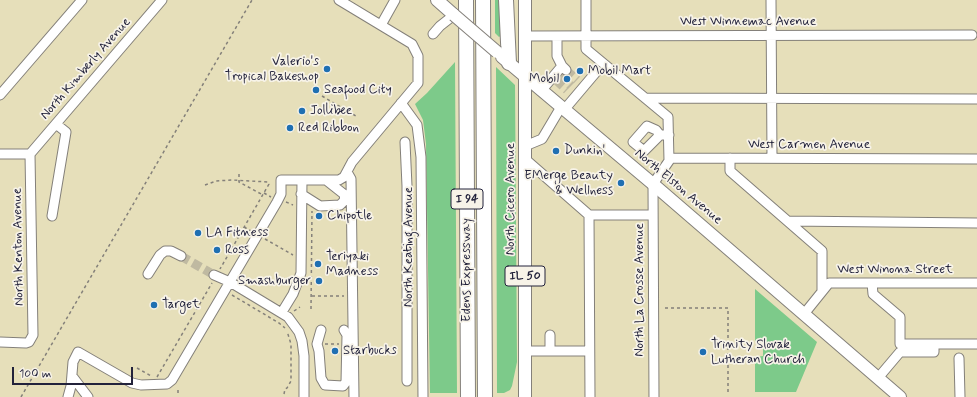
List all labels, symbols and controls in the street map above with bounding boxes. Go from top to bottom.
street label: West Winnemac Avenue [680,14,816,30]
street label: North Kimberly Avenue [38,15,134,123]
place label: Valerio's Tropical Bakeshop [225,54,319,85]
place label: Mobil Mart [588,63,651,79]
marker: Valerio's Tropical Bakeshop [322,64,332,74]
marker: Mobil Mart [575,66,585,76]
place label: Mobil [529,71,559,87]
marker: Mobil [562,74,572,84]
place label: Seafood City [324,82,392,98]
marker: Seafood City [311,85,321,95]
place label: Jollibee [310,103,352,119]
marker: Jollibee [297,106,307,116]
place label: Red Ribbon [298,120,359,136]
marker: Red Ribbon [285,123,295,133]
street label: West Carmen Avenue [748,137,870,153]
street label: North Cicero Avenue [503,143,519,255]
place label: Dunkin' [564,143,605,159]
marker: Dunkin' [551,146,561,156]
street label: North Elston Avenue [631,146,725,228]
place label: EMerge Beauty & Wellness [524,168,613,199]
marker: EMerge Beauty & Wellness [616,178,626,188]
street label: North Keating Avenue [401,187,417,307]
street label: North Kenton Avenue [10,188,28,306]
road number: I 94 [451,189,483,209]
place label: Chipotle [327,208,372,224]
marker: Chipotle [314,211,324,221]
street label: Edens Expressway [459,218,475,322]
street label: North La Crosse Avenue [632,223,648,357]
place label: LA Fitness [206,225,268,241]
marker: LA Fitness [193,228,203,238]
place label: Ross [225,242,249,258]
marker: Ross [212,245,222,255]
place label: Teriyaki Madness [326,249,378,280]
marker: Teriyaki Madness [313,259,323,269]
street label: West Winona Street [837,262,953,278]
road number: IL 50 [505,266,545,286]
place label: Smashburger [238,273,311,289]
marker: Smashburger [314,276,324,286]
place label: Target [162,297,200,313]
marker: Target [149,300,159,310]
place label: Trinity Slovak Lutheran Church [711,337,805,368]
place label: Starbucks [343,343,397,359]
marker: Starbucks [330,346,340,356]
marker: Trinity Slovak Lutheran Church [698,347,708,357]
scale bar [14,359,135,385]
text: 100 m [19,366,51,382]

